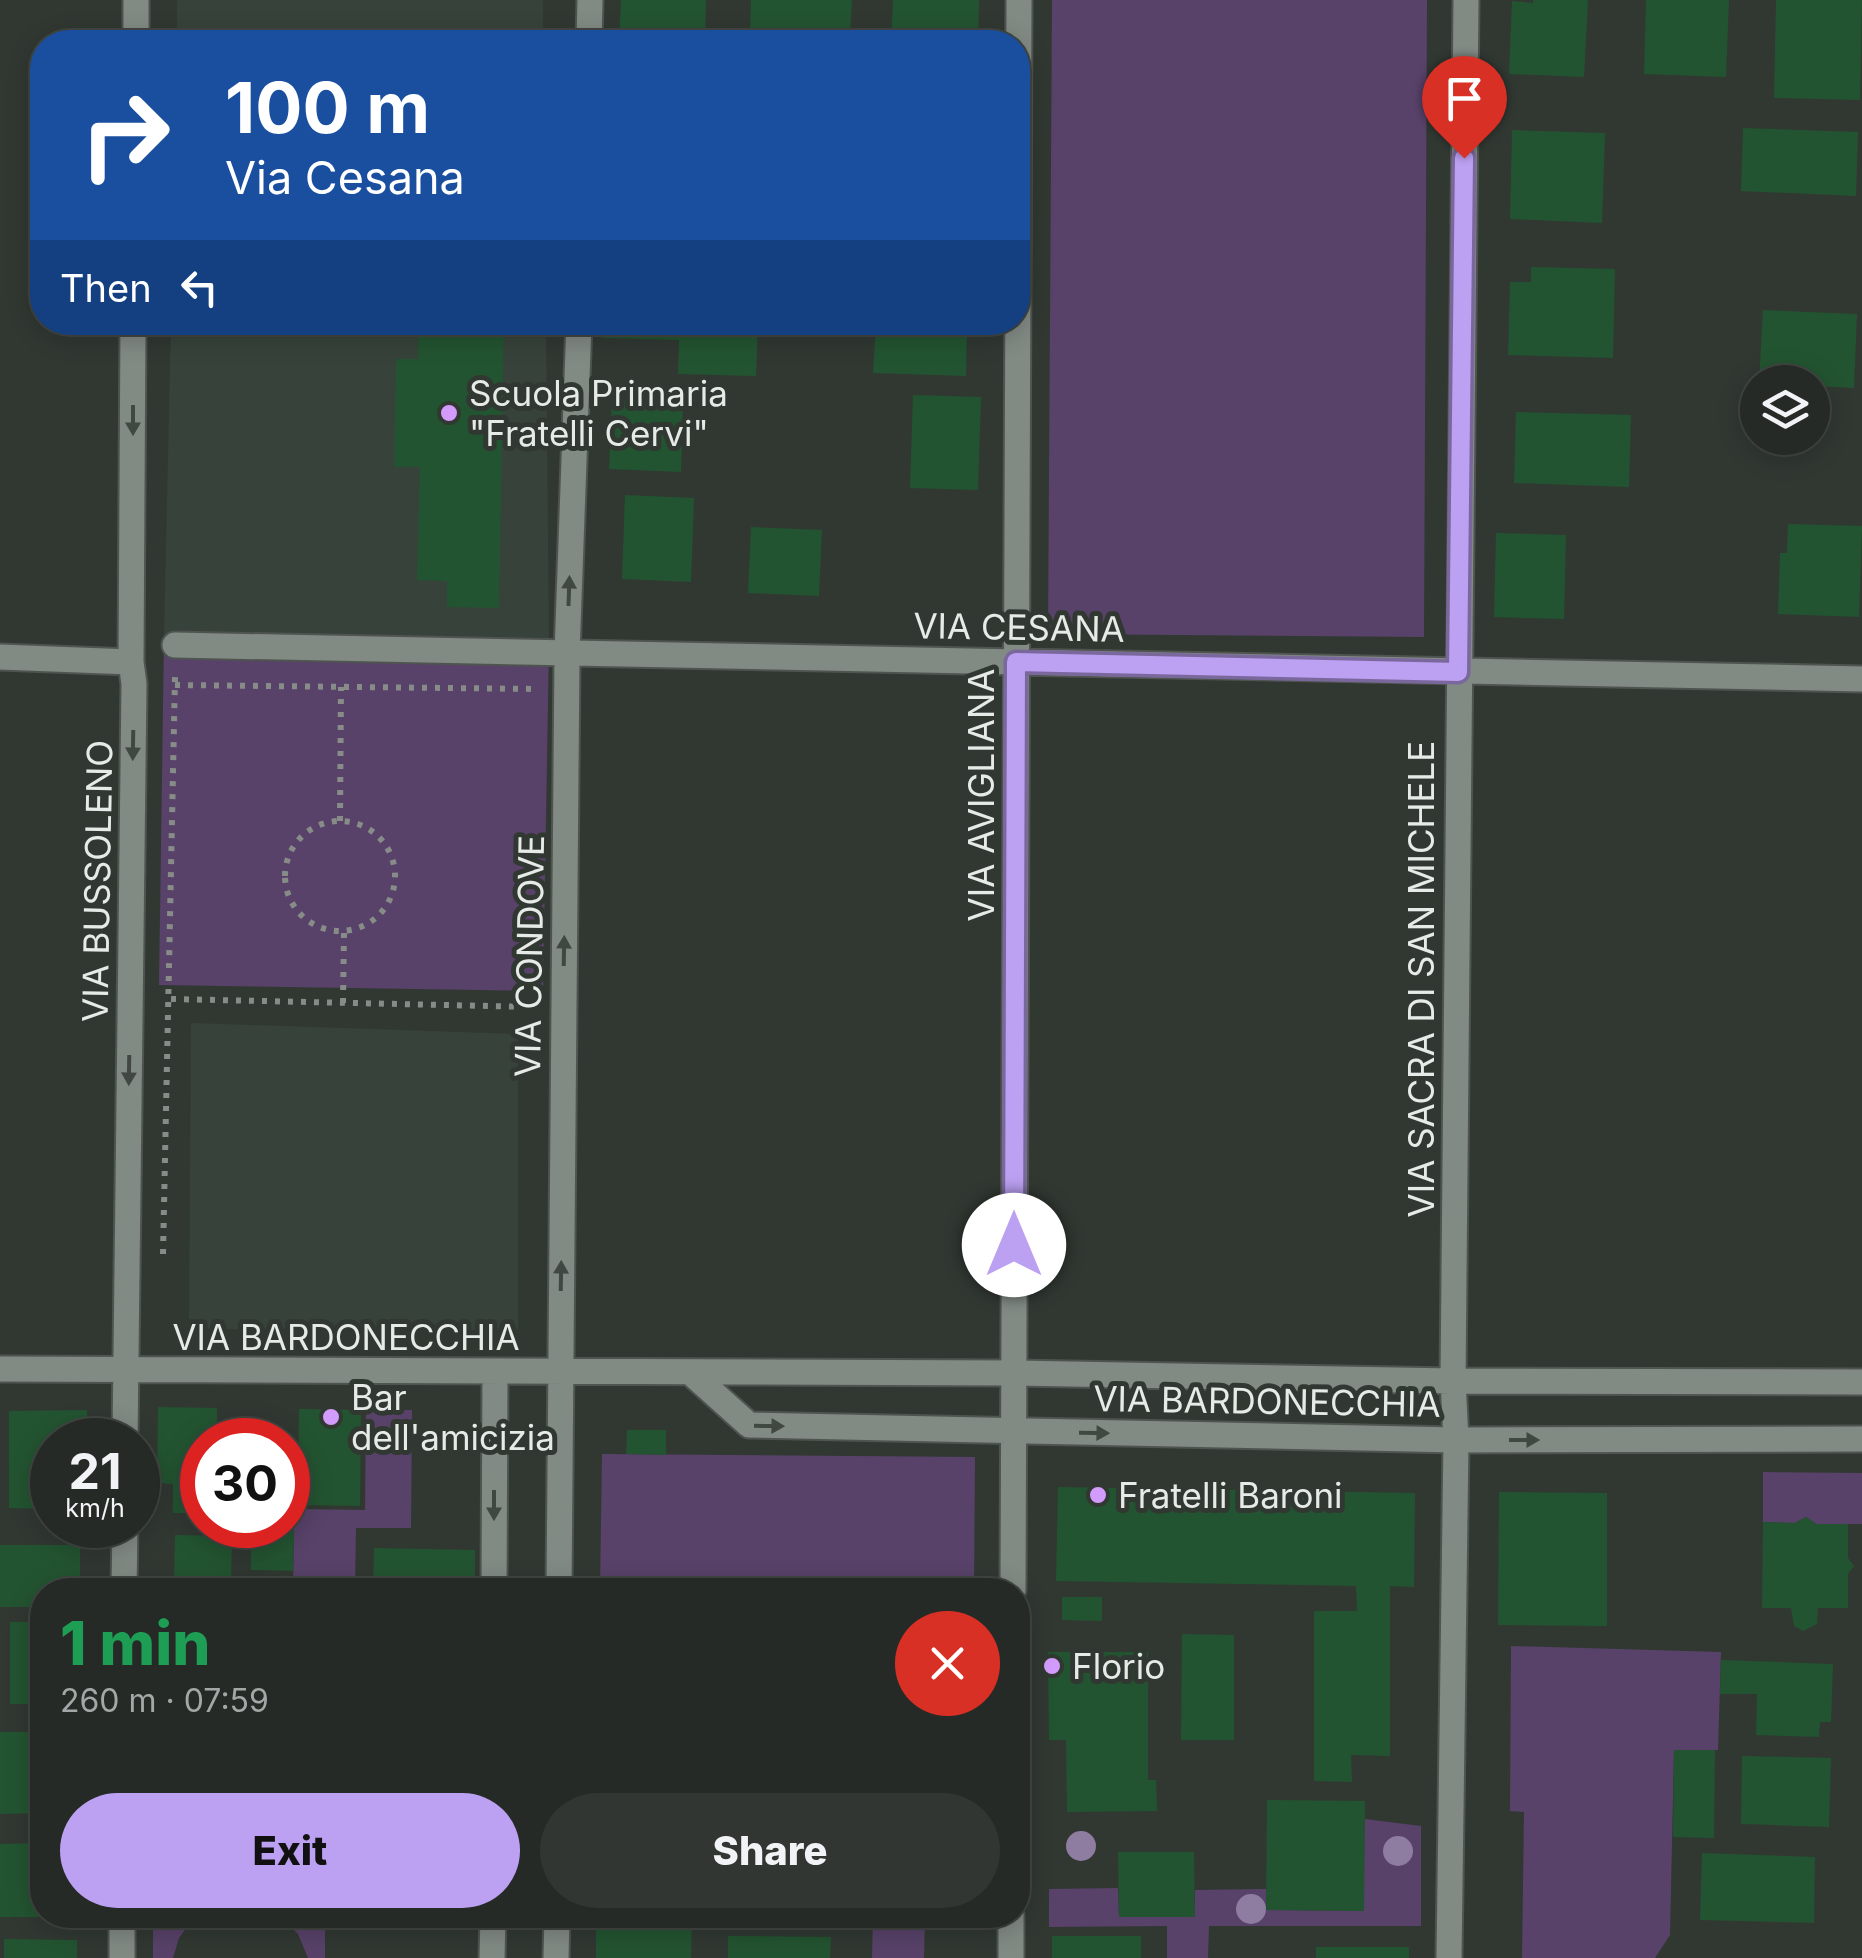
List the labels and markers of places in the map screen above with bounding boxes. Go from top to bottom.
pin [1422,56,1507,159]
place label: Scuola Primaria "Fratelli Cervi" [469,372,728,454]
marker: Scuola Primaria "Fratelli Cervi" [438,402,460,424]
place label: Bar dell'amicizia [351,1376,555,1458]
marker: Bar dell'amicizia [320,1406,342,1428]
place label: Fratelli Baroni [1118,1474,1343,1516]
marker: Fratelli Baroni [1087,1484,1109,1506]
place label: Florio [1072,1645,1165,1687]
marker: Florio [1041,1655,1063,1677]

